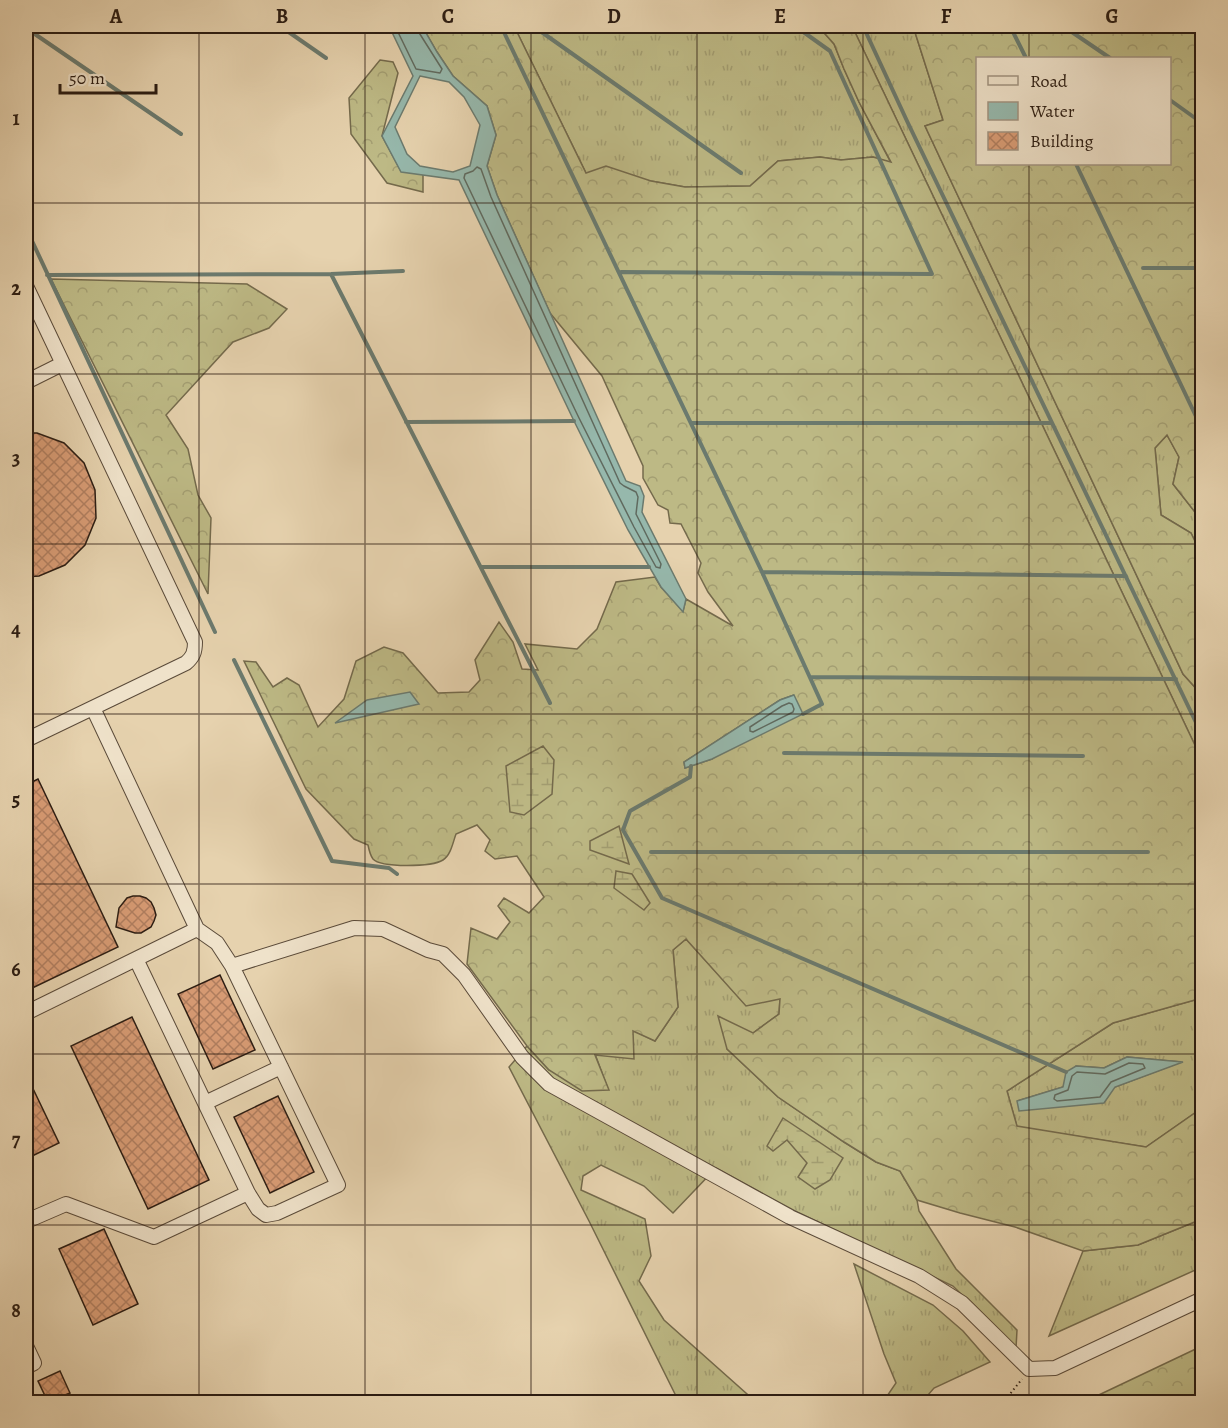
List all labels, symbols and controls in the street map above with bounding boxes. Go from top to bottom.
text: A [109,3,123,30]
text: B [276,3,288,30]
text: C [442,3,454,30]
text: D [607,3,621,30]
text: E [774,3,786,30]
text: F [941,3,952,30]
text: G [1105,3,1119,30]
scale bar [60,57,156,95]
legend [976,57,1171,165]
text: 50 m [69,66,105,90]
text: Road [1030,69,1068,93]
text: Water [1029,99,1075,123]
text: 1 [12,105,20,132]
text: Building [1030,129,1094,153]
text: 2 [11,275,21,302]
text: 3 [12,445,20,472]
text: 4 [11,616,21,643]
text: 5 [12,786,20,813]
text: 6 [11,956,21,983]
text: 7 [12,1126,21,1153]
text: 8 [11,1297,21,1324]

